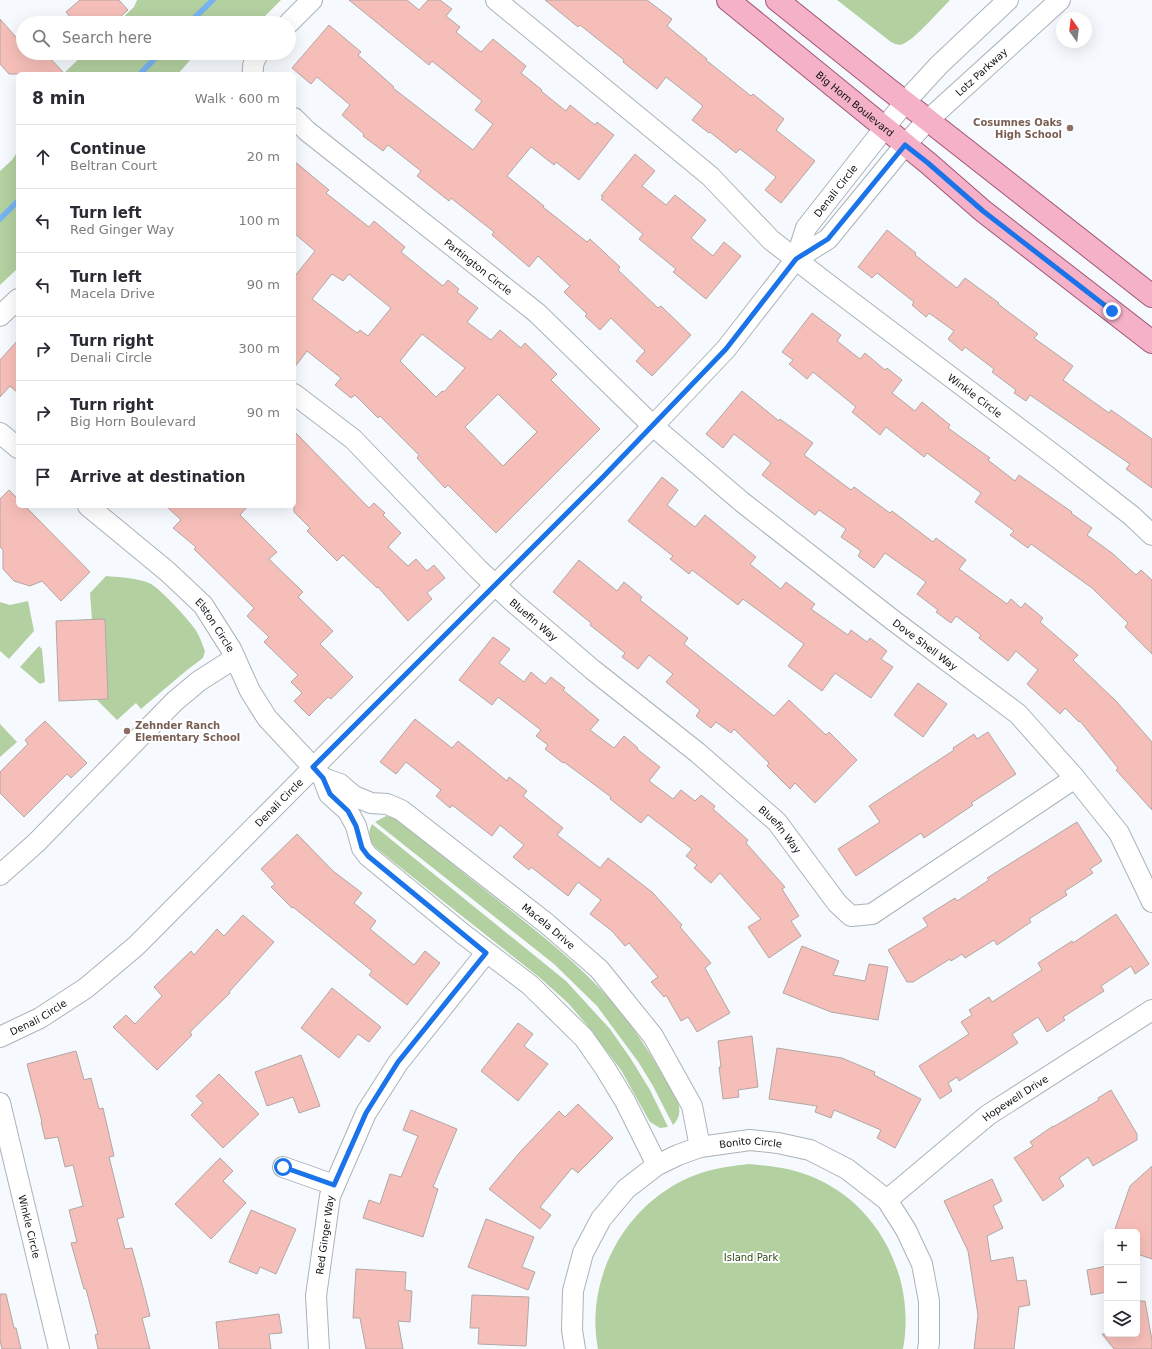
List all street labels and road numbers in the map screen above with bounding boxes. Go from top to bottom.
street label: Lotz Parkway [953,46,1010,98]
street label: Big Horn Boulevard [814,69,896,139]
street label: Denali Circle [812,163,860,219]
street label: Partington Circle [442,237,514,297]
street label: Winkle Circle [946,372,1004,420]
street label: Elston Circle [193,596,236,654]
street label: Bluefin Way [507,597,560,643]
street label: Dove Shell Way [891,617,960,673]
street label: Denali Circle [253,776,305,829]
street label: Bluefin Way [756,804,803,856]
street label: Macela Drive [520,901,577,952]
street label: Denali Circle [8,997,69,1038]
street label: Hopewell Drive [980,1073,1050,1123]
street label: Bonito Circle [718,1135,783,1150]
street label: Winkle Circle [16,1194,42,1259]
street label: Red Ginger Way [314,1194,336,1275]

